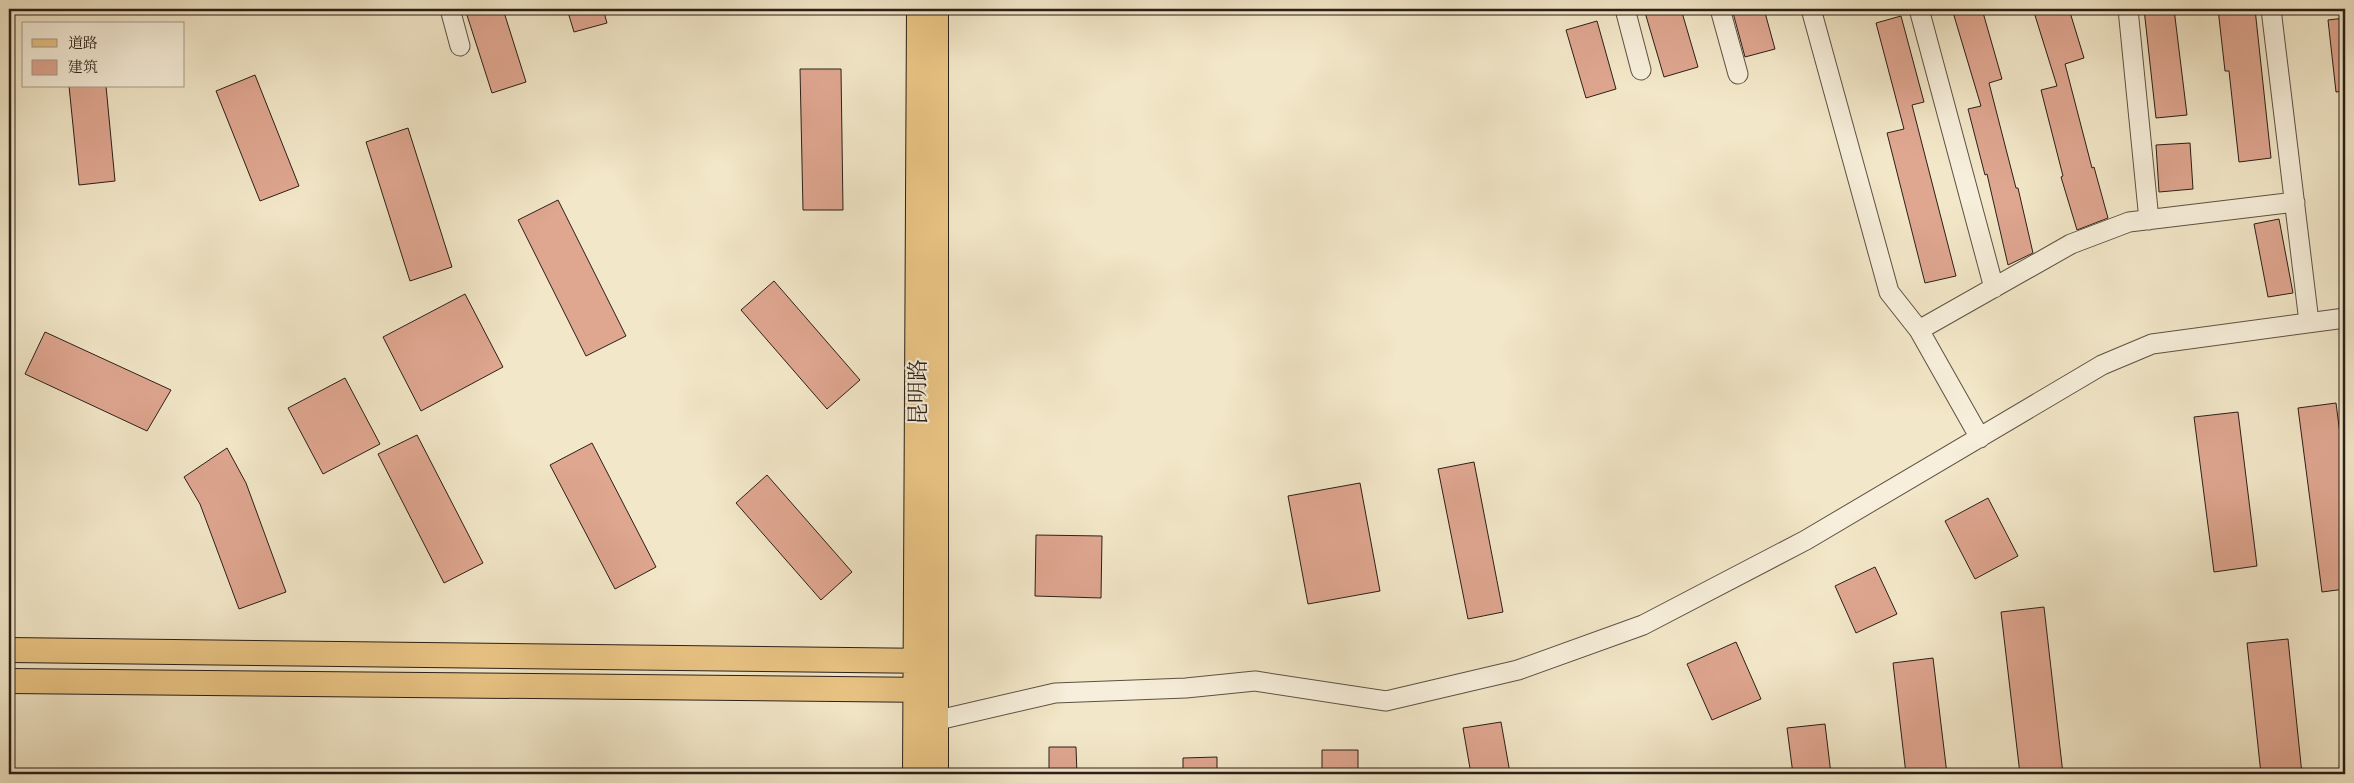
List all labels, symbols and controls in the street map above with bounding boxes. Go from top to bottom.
legend [22,22,185,88]
text: 道路 [68,33,98,52]
text: 建筑 [68,57,98,76]
street label: 昆明路 [903,359,932,425]

